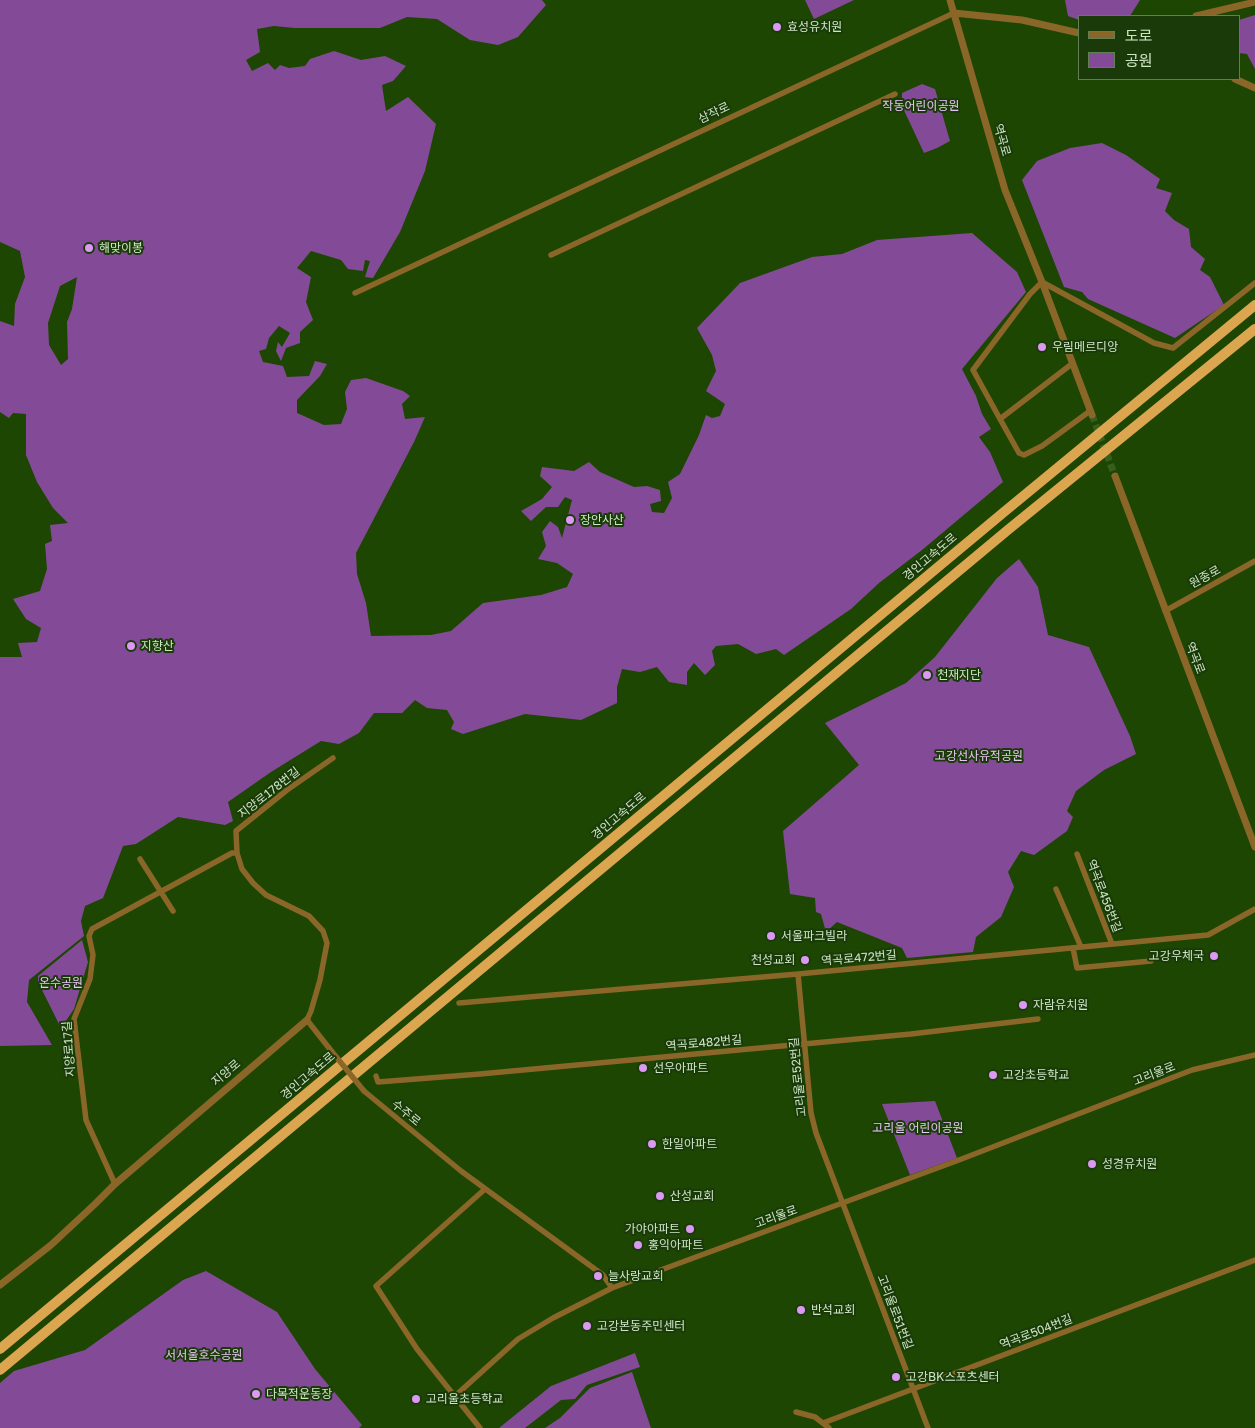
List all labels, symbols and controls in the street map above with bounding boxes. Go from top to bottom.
legend [1078,15,1240,80]
place label: 효성유치원 [787,20,842,34]
marker: 효성유치원 [771,21,783,33]
text: 도로 [1125,26,1153,44]
text: 공원 [1125,51,1153,69]
street label: 삼작로 [696,99,732,127]
park label: 작동어린이공원 [882,99,960,113]
street label: 역곡로 [991,122,1013,158]
place label: 해맞이봉 [99,241,143,255]
marker: 해맞이봉 [83,242,95,254]
place label: 우림메르디앙 [1052,340,1118,354]
marker: 우림메르디앙 [1036,341,1048,353]
place label: 장안사산 [580,513,624,527]
marker: 장안사산 [564,514,576,526]
street label: 경인고속도로 [900,530,960,584]
street label: 원종로 [1187,563,1223,591]
place label: 지향산 [141,639,174,653]
marker: 지향산 [125,640,137,652]
street label: 역곡로 [1182,640,1208,676]
place label: 천재지단 [937,668,981,682]
marker: 천재지단 [921,669,933,681]
park label: 고강선사유적공원 [935,749,1023,763]
street label: 지양로178번길 [235,764,303,822]
street label: 경인고속도로 [589,789,649,843]
street label: 역곡로456번길 [1084,858,1124,934]
place label: 서울파크빌라 [781,929,847,943]
marker: 서울파크빌라 [765,930,777,942]
street label: 역곡로472번길 [821,948,897,968]
place label: 고강우체국 [1149,949,1204,963]
marker: 고강우체국 [1208,950,1220,962]
place label: 천성교회 [751,953,795,967]
marker: 천성교회 [799,954,811,966]
park label: 온수공원 [39,976,83,990]
place label: 자람유치원 [1033,998,1088,1012]
marker: 자람유치원 [1017,999,1029,1011]
street label: 지양로17길 [60,1020,78,1078]
street label: 역곡로482번길 [665,1032,743,1054]
street label: 고리울로52번길 [787,1036,809,1118]
street label: 경인고속도로 [278,1049,338,1103]
street label: 지양로 [209,1057,243,1089]
street label: 고리울로 [1131,1059,1177,1089]
place label: 선우아파트 [653,1061,708,1075]
marker: 선우아파트 [637,1062,649,1074]
place label: 고강초등학교 [1003,1068,1069,1082]
marker: 고강초등학교 [987,1069,999,1081]
street label: 수주로 [389,1097,423,1129]
park label: 고리울 어린이공원 [872,1121,964,1135]
place label: 한일아파트 [662,1137,717,1151]
marker: 한일아파트 [646,1138,658,1150]
place label: 성경유치원 [1102,1157,1157,1171]
marker: 성경유치원 [1086,1158,1098,1170]
place label: 산성교회 [670,1189,714,1203]
marker: 산성교회 [654,1190,666,1202]
street label: 고리울로 [753,1203,799,1231]
place label: 가야아파트 [625,1222,680,1236]
marker: 가야아파트 [684,1223,696,1235]
place label: 홍익아파트 [648,1238,703,1252]
marker: 홍익아파트 [632,1239,644,1251]
place label: 늘사랑교회 [608,1269,663,1283]
marker: 늘사랑교회 [592,1270,604,1282]
street label: 고리울로51번길 [874,1273,916,1351]
place label: 반석교회 [811,1303,855,1317]
marker: 반석교회 [795,1304,807,1316]
street label: 역곡로504번길 [998,1311,1074,1353]
place label: 고강본동주민센터 [597,1319,685,1333]
marker: 고강본동주민센터 [581,1320,593,1332]
park label: 서서울호수공원 [165,1348,243,1362]
place label: 고강BK스포츠센터 [906,1370,1000,1384]
marker: 고강BK스포츠센터 [890,1371,902,1383]
place label: 다목적운동장 [266,1387,332,1401]
marker: 다목적운동장 [250,1388,262,1400]
place label: 고리울초등학교 [426,1392,503,1406]
marker: 고리울초등학교 [410,1393,422,1405]

